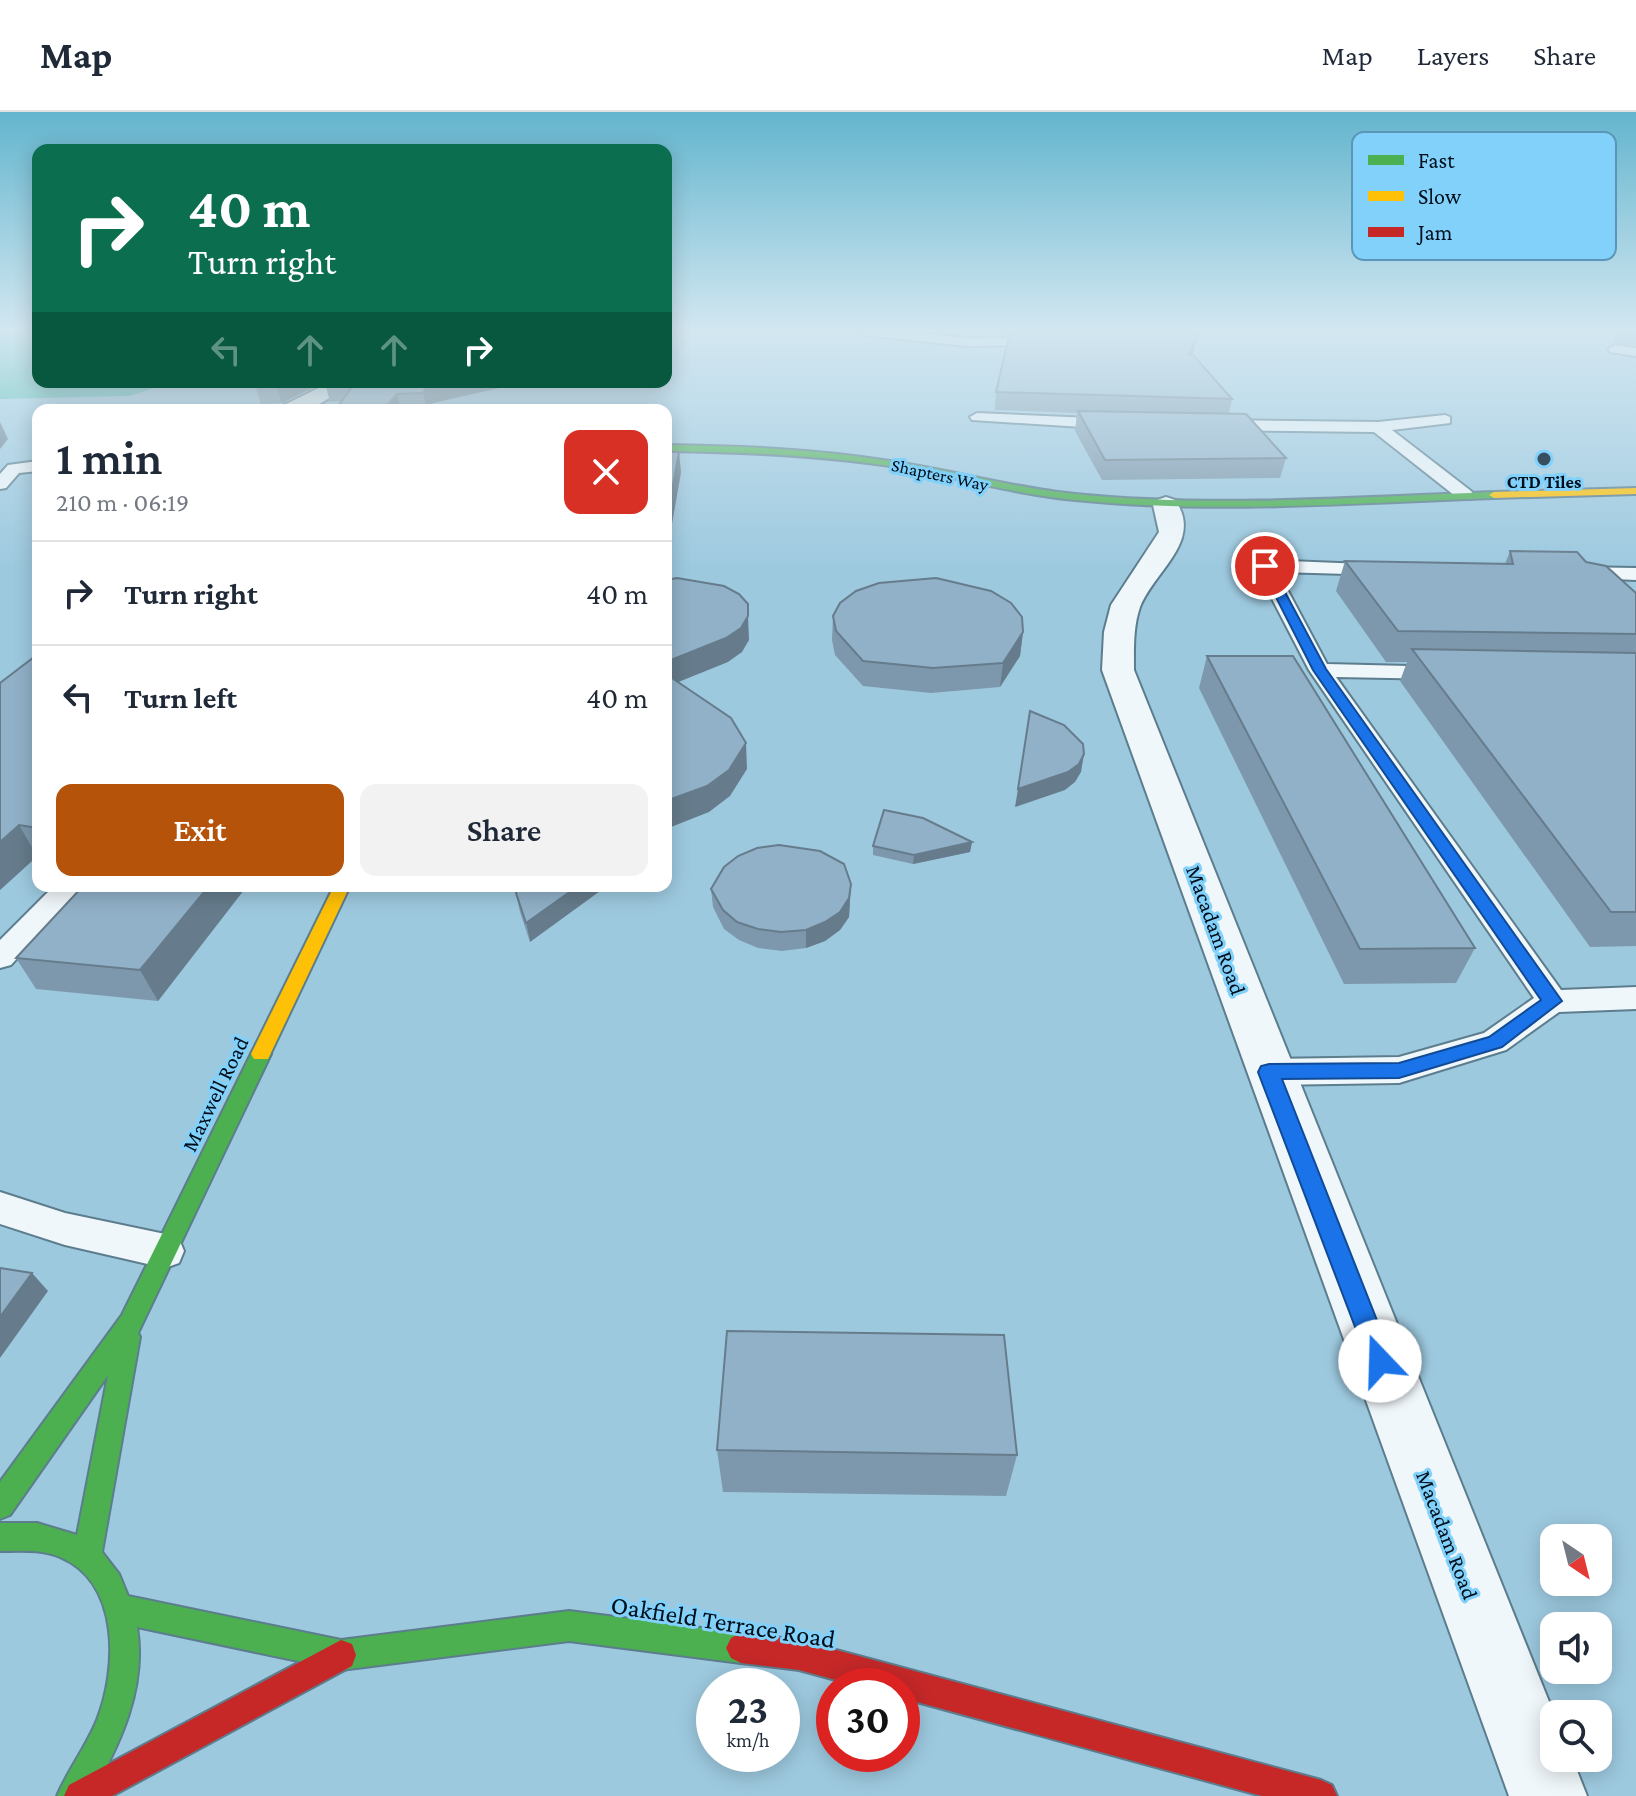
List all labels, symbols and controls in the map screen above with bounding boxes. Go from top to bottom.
text: Map [40,34,113,76]
text: Map [1322,40,1373,71]
text: Layers [1417,40,1489,71]
text: Share [1533,40,1596,71]
legend [1352,132,1616,260]
text: Fast [1418,148,1455,173]
icon: right [56,176,160,280]
text: 40 m [188,177,310,239]
text: Slow [1418,184,1462,209]
text: Jam [1416,220,1453,245]
text: Turn right [188,242,336,282]
icon: left [204,328,248,372]
icon: ahead [288,328,332,372]
icon: ahead [372,328,416,372]
icon: right [456,328,500,372]
button: close [564,430,648,514]
text: 1 min [56,431,163,484]
marker: CTD Tiles [1535,450,1553,468]
street label: Shapters Way [890,455,991,495]
place label: CTD Tiles [1507,472,1581,492]
text: 210 m · 06:19 [56,488,189,517]
pin [1231,532,1299,600]
icon: arrive [1243,544,1287,588]
icon: right [56,571,100,615]
text: Turn right [124,577,258,610]
text: 40 m [586,577,648,610]
icon: left [56,675,100,719]
text: Turn left [124,681,237,714]
text: 40 m [586,681,648,714]
button: Exit [56,784,344,876]
button: Share [360,784,648,876]
street label: Macadam Road [1181,862,1251,999]
street label: Maxwell Road [176,1032,254,1155]
position arrow [1338,1319,1422,1403]
street label: Macadam Road [1411,1467,1483,1603]
north arrow [1540,1524,1612,1596]
map controls [1540,1524,1612,1772]
street label: Oakfield Terrace Road [609,1590,838,1654]
button: sound [1540,1612,1612,1684]
speed limit sign: 30 [816,1668,920,1772]
text: 23 [728,1687,768,1732]
button: search [1540,1700,1612,1772]
text: km/h [726,1729,770,1751]

